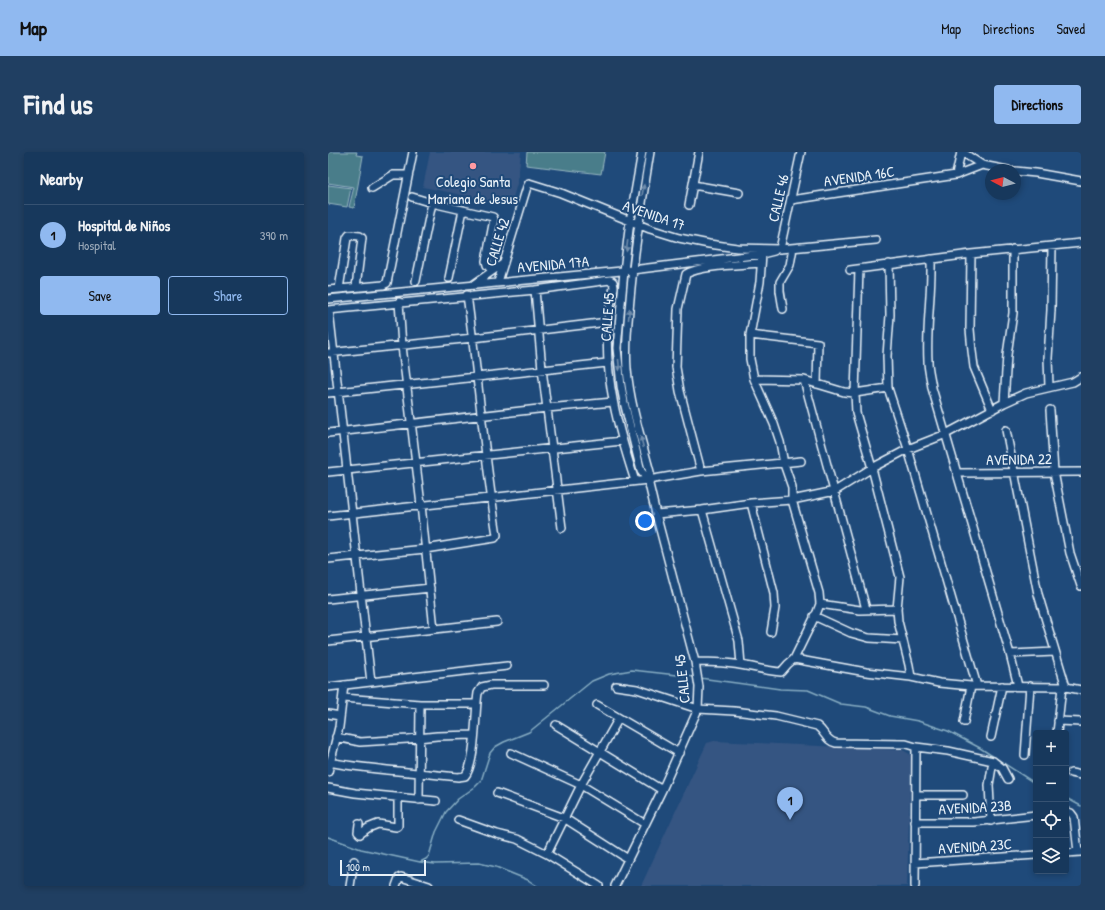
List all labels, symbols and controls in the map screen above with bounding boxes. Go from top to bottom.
text: Map [20,15,47,41]
text: Map [941,19,961,38]
text: Directions [983,19,1034,38]
text: Saved [1056,19,1085,38]
text: Find us [24,85,93,123]
button: Directions [994,85,1081,124]
marker: Colegio Santa Mariana de Jesus [468,161,478,171]
street label: AVENIDA 16C [822,161,896,191]
north arrow [985,164,1021,200]
text: Nearby [40,167,83,190]
place label: Colegio Santa Mariana de Jesus [428,171,518,209]
street label: CALLE 46 [762,172,794,224]
one-way arrow [641,184,647,196]
street label: AVENIDA 17 [620,195,688,235]
text: Hospital de Niños [78,215,170,236]
street label: CALLE 42 [480,215,514,269]
text: 1 [51,226,55,244]
text: 390 m [260,226,288,244]
text: Hospital [78,236,116,254]
one-way arrow [624,240,630,252]
street label: AVENIDA 17A [516,250,590,278]
button: Save [40,276,160,315]
button: Share [168,276,288,315]
street label: CALLE 45 [595,291,619,342]
one-way arrow [625,308,632,320]
one-way arrow [616,359,622,371]
one-way arrow [639,436,645,448]
street label: AVENIDA 22 [986,448,1052,470]
your location [635,511,655,531]
street label: CALLE 45 [669,653,695,704]
map controls [1033,730,1069,874]
button: + [1033,730,1069,766]
button: − [1033,766,1069,802]
pin: 1 [777,787,803,820]
street label: AVENIDA 23B [938,795,1012,819]
button: locate [1033,802,1069,838]
street label: AVENIDA 23C [937,833,1013,859]
button: layers [1033,838,1069,874]
scale bar [340,858,426,877]
text: 100 m [346,860,370,874]

